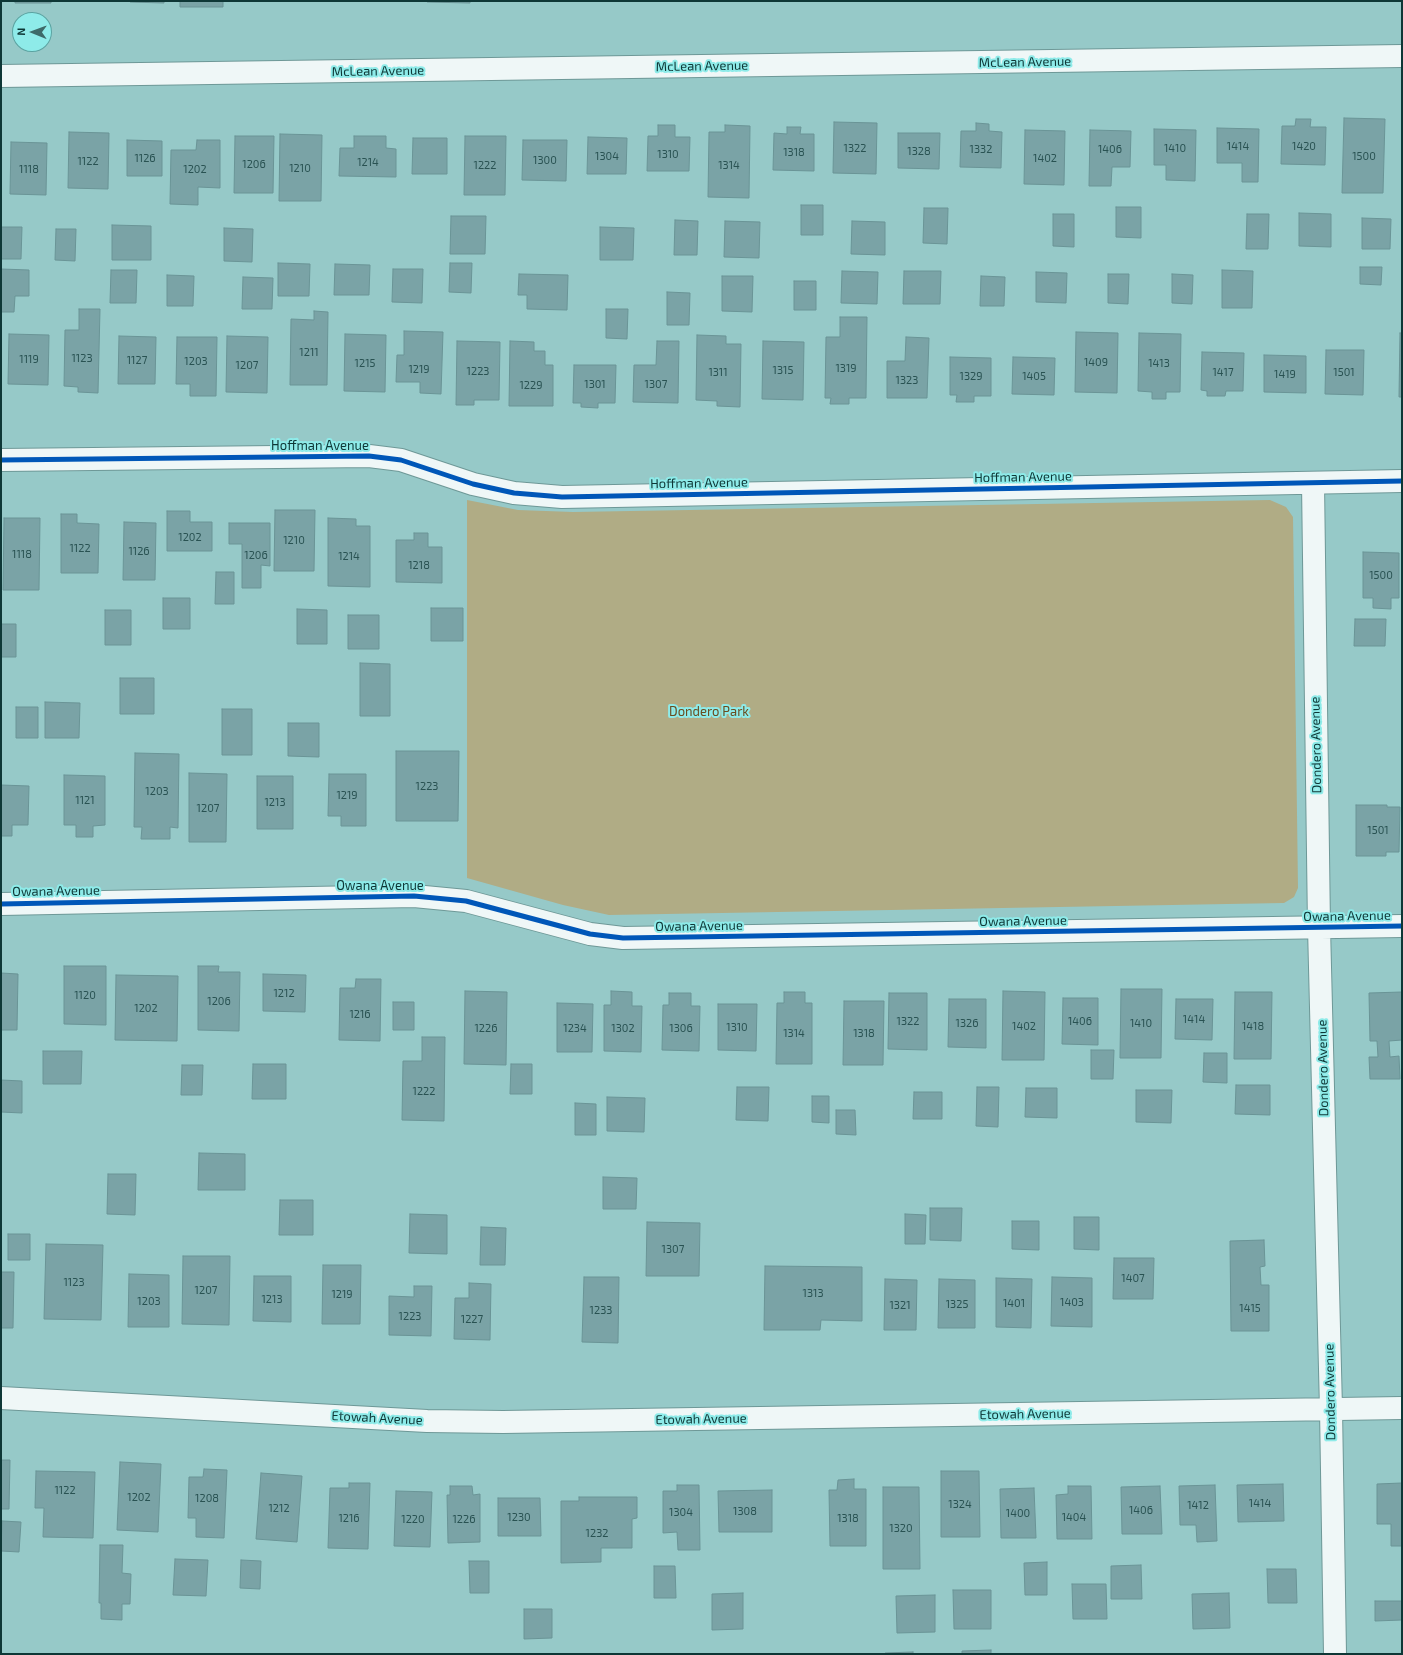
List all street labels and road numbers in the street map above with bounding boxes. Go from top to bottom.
street label: McLean Avenue [979,53,1071,71]
street label: McLean Avenue [656,57,748,75]
street label: McLean Avenue [332,62,424,80]
street label: Hoffman Avenue [271,438,369,454]
street label: Hoffman Avenue [974,468,1072,486]
street label: Hoffman Avenue [650,474,748,492]
street label: Dondero Avenue [1307,696,1325,794]
street label: Owana Avenue [336,878,424,894]
street label: Owana Avenue [12,882,100,900]
street label: Owana Avenue [1303,907,1391,925]
street label: Owana Avenue [979,912,1067,930]
street label: Owana Avenue [655,917,743,935]
street label: Dondero Avenue [1314,1019,1332,1117]
street label: Dondero Avenue [1321,1343,1339,1441]
street label: Etowah Avenue [979,1405,1071,1423]
street label: Etowah Avenue [331,1408,423,1428]
street label: Etowah Avenue [655,1410,747,1428]

